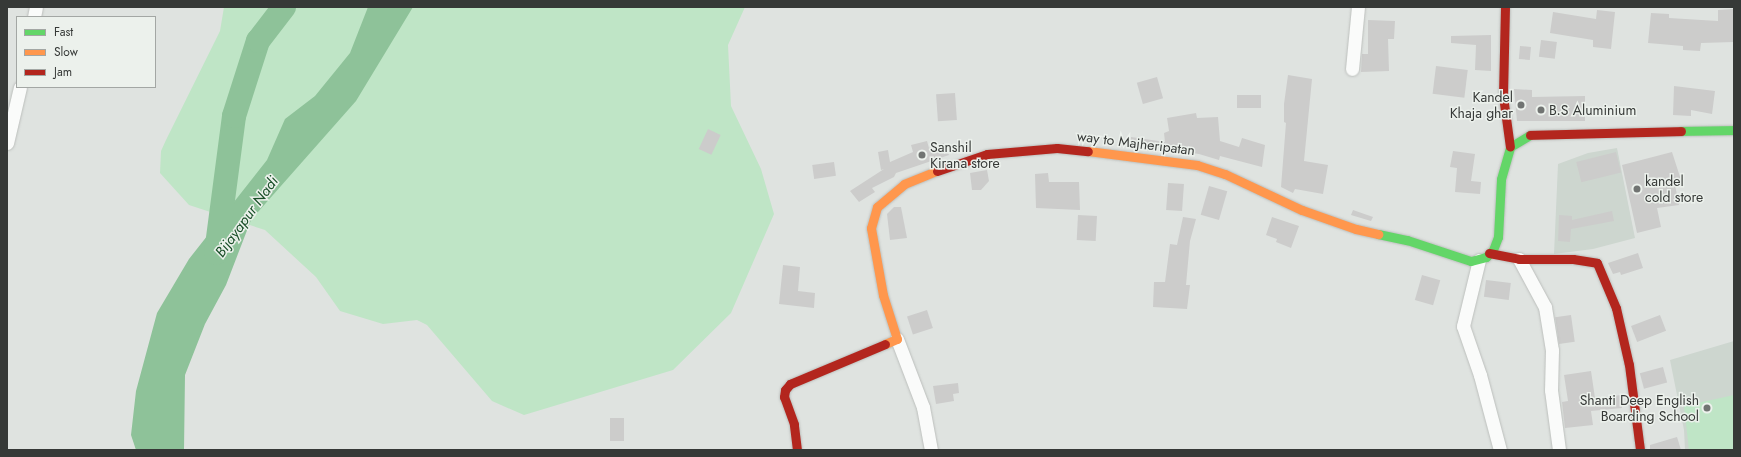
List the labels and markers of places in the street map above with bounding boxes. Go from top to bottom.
place label: Kandel Khaja ghar [1450,89,1513,122]
marker: Kandel Khaja ghar [1516,100,1526,110]
place label: B.S Aluminium [1549,102,1636,118]
marker: B.S Aluminium [1536,105,1546,115]
place label: Sanshil Kirana store [930,139,1000,172]
marker: Sanshil Kirana store [917,150,927,160]
place label: kandel cold store [1645,173,1703,206]
marker: kandel cold store [1632,184,1642,194]
place label: Shanti Deep English Boarding School [1580,392,1699,424]
marker: Shanti Deep English Boarding School [1702,403,1712,413]

